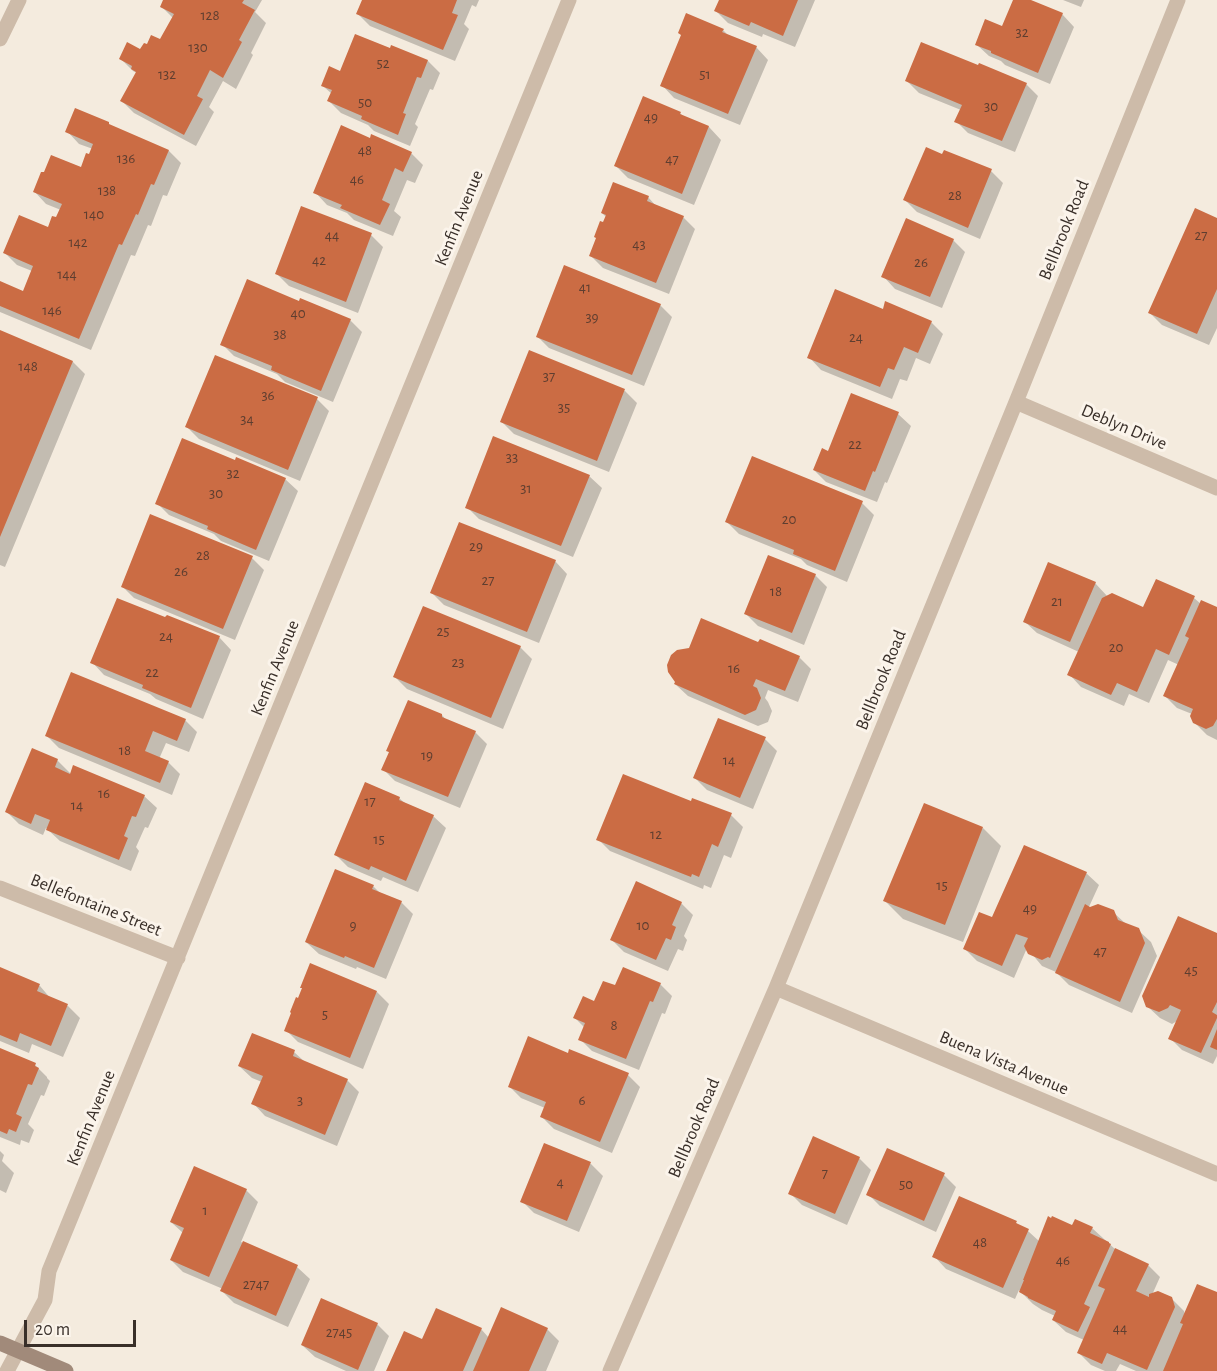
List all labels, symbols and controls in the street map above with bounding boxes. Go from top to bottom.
house number: 128 [200,6,220,24]
house number: 32 [1015,23,1029,41]
house number: 130 [188,38,208,56]
house number: 52 [376,54,390,72]
house number: 132 [158,65,176,83]
house number: 51 [699,65,711,83]
house number: 50 [358,93,372,111]
house number: 30 [984,97,998,115]
house number: 49 [644,108,658,126]
house number: 48 [358,141,372,159]
house number: 136 [117,149,135,167]
house number: 47 [665,150,679,168]
street label: Kenfin Avenue [430,167,488,269]
house number: 46 [350,170,364,188]
street label: Bellbrook Road [1034,177,1094,283]
house number: 138 [98,181,116,199]
house number: 28 [948,186,962,204]
house number: 140 [84,205,104,223]
house number: 44 [325,226,339,244]
house number: 27 [1194,226,1208,244]
house number: 142 [68,233,88,251]
house number: 43 [632,235,646,253]
house number: 42 [312,251,326,269]
house number: 26 [914,253,928,271]
house number: 144 [57,265,77,283]
house number: 41 [579,278,591,296]
house number: 146 [42,301,62,319]
house number: 40 [290,304,306,322]
house number: 39 [585,308,599,326]
house number: 38 [273,325,287,343]
house number: 24 [849,328,863,346]
house number: 148 [18,357,38,375]
house number: 37 [543,367,555,385]
house number: 36 [261,386,275,404]
house number: 35 [558,398,570,416]
street label: Deblyn Drive [1078,399,1170,455]
house number: 34 [240,410,254,428]
house number: 22 [848,435,862,453]
house number: 33 [506,448,518,466]
house number: 32 [226,464,240,482]
house number: 31 [520,479,532,497]
house number: 30 [209,484,223,502]
house number: 20 [782,510,796,528]
house number: 29 [469,537,483,555]
house number: 28 [196,546,210,564]
house number: 26 [174,562,188,580]
house number: 27 [481,571,495,589]
house number: 18 [770,582,782,600]
house number: 21 [1051,592,1063,610]
street label: Kenfin Avenue [246,617,304,719]
house number: 25 [436,622,450,640]
house number: 24 [159,627,173,645]
street label: Bellbrook Road [851,627,911,733]
house number: 20 [1109,638,1123,656]
house number: 23 [451,653,465,671]
house number: 16 [728,659,740,677]
house number: 22 [145,663,159,681]
house number: 18 [119,741,131,759]
house number: 19 [421,746,433,764]
house number: 14 [723,751,735,769]
house number: 16 [98,784,110,802]
house number: 17 [364,792,376,810]
house number: 14 [71,796,83,814]
house number: 12 [650,825,662,843]
house number: 15 [373,830,385,848]
street label: Bellefontaine Street [27,869,165,941]
house number: 15 [936,876,948,894]
house number: 49 [1023,899,1037,917]
house number: 9 [349,916,357,934]
house number: 10 [636,916,650,934]
house number: 47 [1093,942,1107,960]
house number: 45 [1184,961,1198,979]
house number: 5 [322,1005,328,1023]
house number: 8 [610,1016,618,1034]
street label: Buena Vista Avenue [936,1026,1072,1100]
street label: Kenfin Avenue [62,1067,120,1169]
street label: Bellbrook Road [663,1075,725,1181]
house number: 3 [297,1091,303,1109]
house number: 6 [578,1091,586,1109]
house number: 7 [822,1164,828,1182]
house number: 4 [556,1173,564,1191]
house number: 50 [899,1175,913,1193]
house number: 1 [202,1201,208,1219]
house number: 48 [973,1233,987,1251]
house number: 46 [1056,1251,1070,1269]
house number: 2747 [243,1275,269,1293]
scale bar [27,1308,140,1346]
house number: 44 [1113,1319,1127,1337]
text: 20 m [35,1321,70,1339]
house number: 2745 [326,1323,352,1341]

